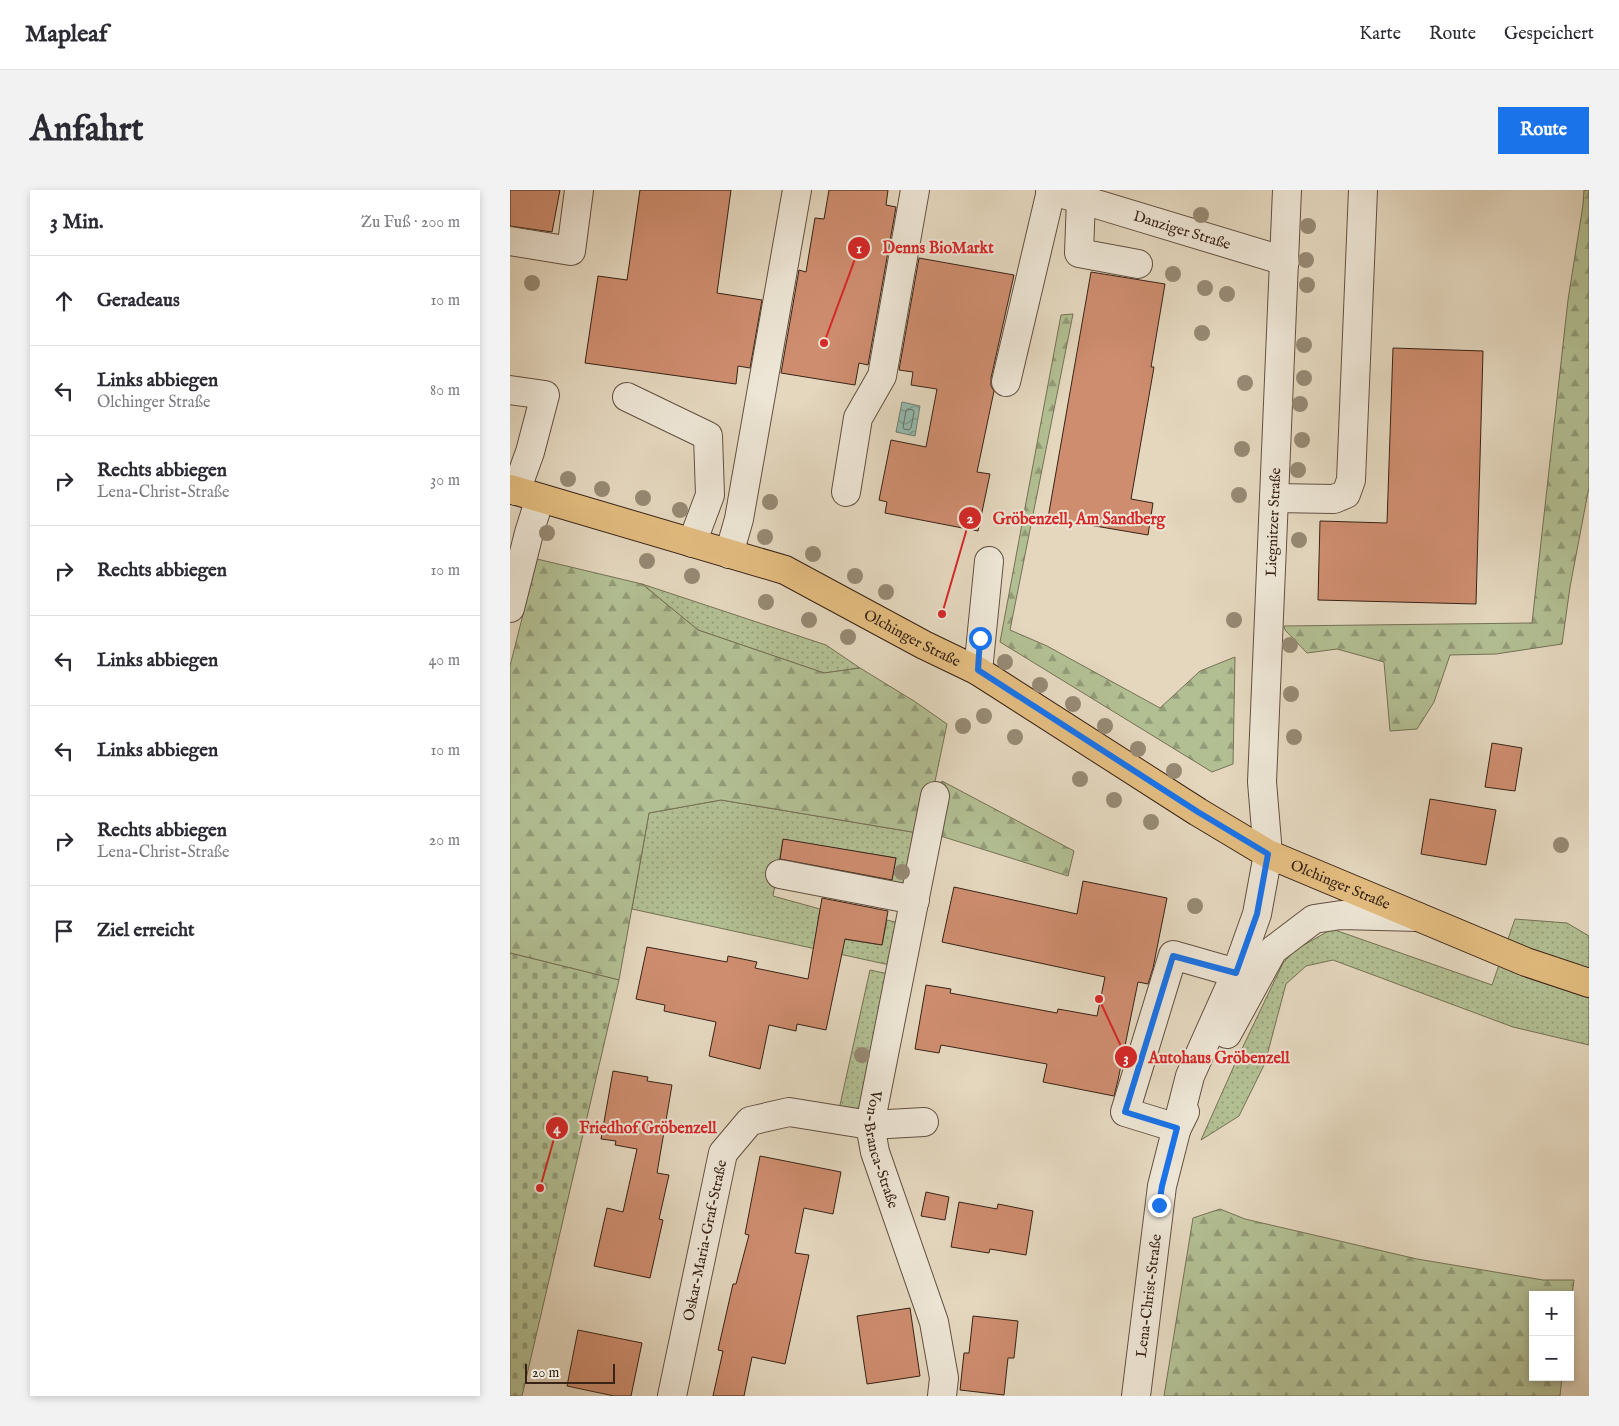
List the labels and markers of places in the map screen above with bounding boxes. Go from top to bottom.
callout: Denns BioMarkt [847,232,1003,263]
callout: Gröbenzell, Am Sandberg [958,503,1175,534]
callout: Autohaus Gröbenzell [1113,1042,1299,1073]
callout: Friedhof Gröbenzell [544,1112,726,1143]

